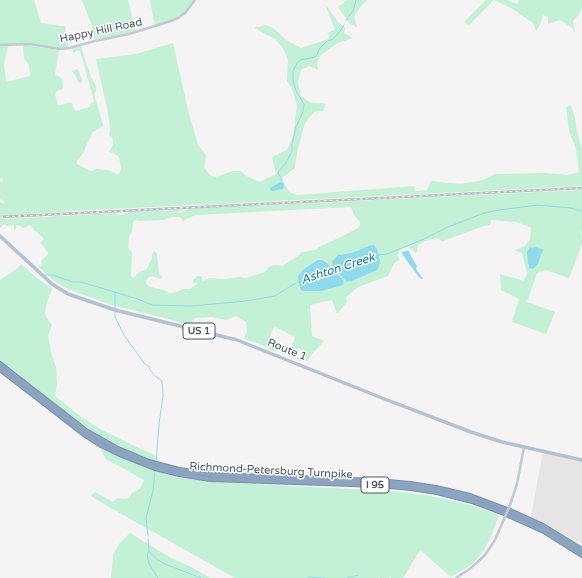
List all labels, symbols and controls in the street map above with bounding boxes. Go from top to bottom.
street label: Happy Hill Road [59,16,143,46]
water label: Ashton Creek [299,250,377,288]
road number: US 1 [183,323,215,339]
street label: Route 1 [265,336,309,364]
street label: Richmond-Petersburg Turnpike [189,460,353,482]
road number: I 95 [361,477,389,493]

